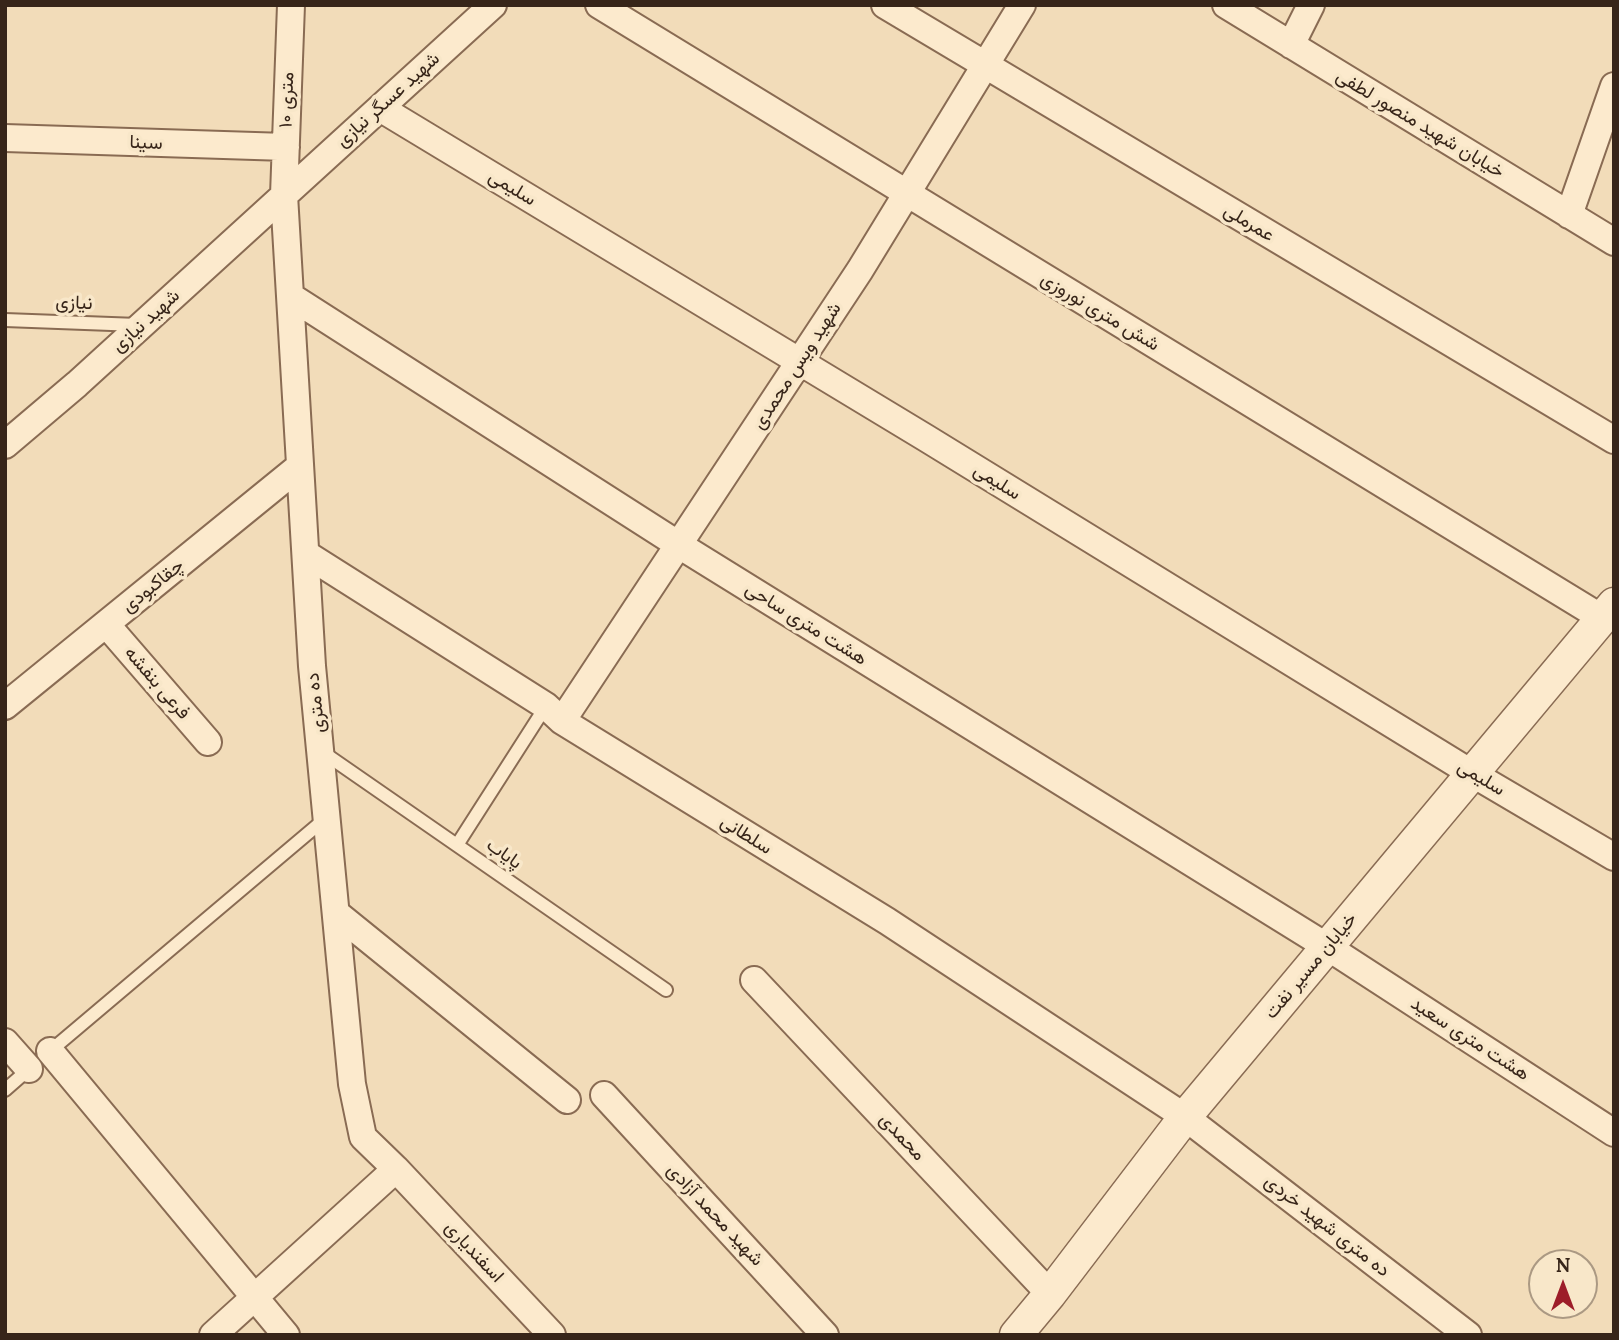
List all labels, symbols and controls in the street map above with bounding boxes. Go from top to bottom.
street label: شهید عسگر نیازی [331,47,445,153]
street label: خیابان شهید منصور لطفی [1332,65,1508,183]
street label: ۱۰ متری [275,72,299,128]
street label: سینا [129,131,163,155]
street label: سلیمی [484,165,540,211]
street label: عمرملی [1219,199,1279,247]
street label: شش متری نوروزی [1036,268,1164,356]
street label: شهید نیازی [107,285,185,357]
street label: نیازی [55,291,93,315]
street label: شهید ویس محمدی [747,298,847,434]
street label: سلیمی [969,459,1025,505]
street label: چقاکبودی [117,554,189,618]
street label: هشت متری ساحی [741,577,871,671]
street label: فرعی بنفشه [119,642,195,724]
street label: ده متری [301,672,331,734]
street label: سلیمی [1453,755,1509,801]
street label: سلطانی [716,810,776,860]
street label: پایاب [482,834,526,874]
street label: خیابان مسیر نفت [1260,908,1362,1024]
street label: هشت متری سعید [1406,992,1534,1086]
street label: محمدی [874,1108,930,1166]
street label: شهید محمد آزادی [662,1159,768,1271]
street label: ده متری شهید خردی [1260,1170,1394,1282]
street label: اسفندیاری [440,1216,508,1288]
north arrow [1528,1249,1598,1319]
text: N [1556,1253,1570,1277]

